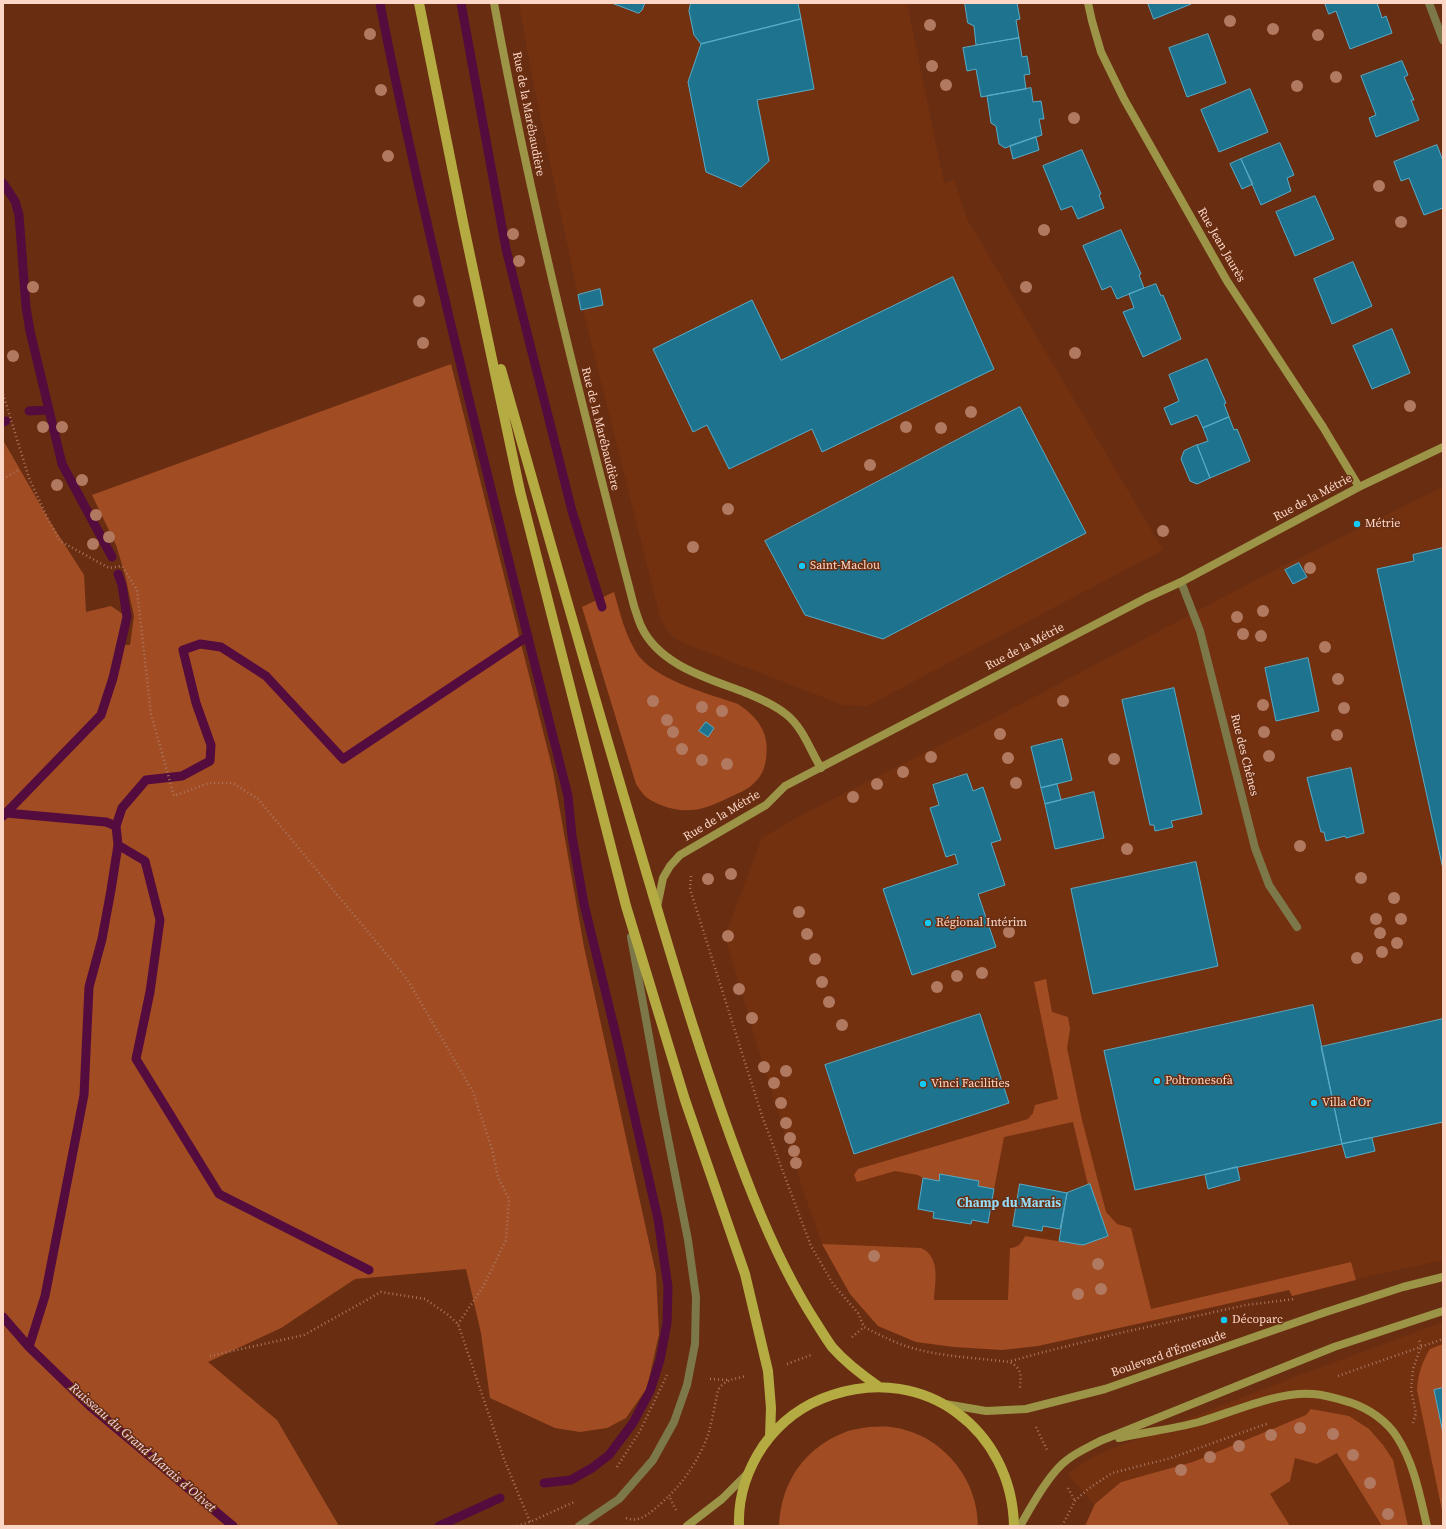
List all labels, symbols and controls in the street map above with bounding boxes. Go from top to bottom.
street label: Rue de la Marébaudière [509,50,547,178]
street label: Rue Jean Jaurès [1194,205,1248,285]
street label: Rue de la Marébaudière [578,366,622,492]
street label: Rue de la Métrie [1271,471,1355,525]
place label: Métrie [1365,517,1400,531]
marker: Métrie [1352,519,1362,529]
place label: Saint-Maclou [810,559,880,573]
marker: Saint-Maclou [797,561,807,571]
street label: Rue de la Métrie [983,620,1067,674]
street label: Rue des Chênes [1227,713,1261,797]
street label: Rue de la Métrie [681,787,763,845]
place label: Régional Intérim [936,916,1027,930]
marker: Régional Intérim [923,918,933,928]
place label: Poltronesofà [1165,1074,1233,1088]
marker: Poltronesofà [1152,1076,1162,1086]
place label: Vinci Facilities [931,1077,1010,1091]
marker: Vinci Facilities [918,1079,928,1089]
place label: Villa d'Or [1322,1096,1371,1110]
marker: Villa d'Or [1309,1098,1319,1108]
district label: Champ du Marais [957,1196,1061,1212]
place label: Décoparc [1232,1313,1283,1327]
marker: Décoparc [1219,1315,1229,1325]
street label: Boulevard d'Émeraude [1110,1328,1228,1380]
water label: Ruisseau du Grand Marais d'Olivet [66,1380,218,1516]

